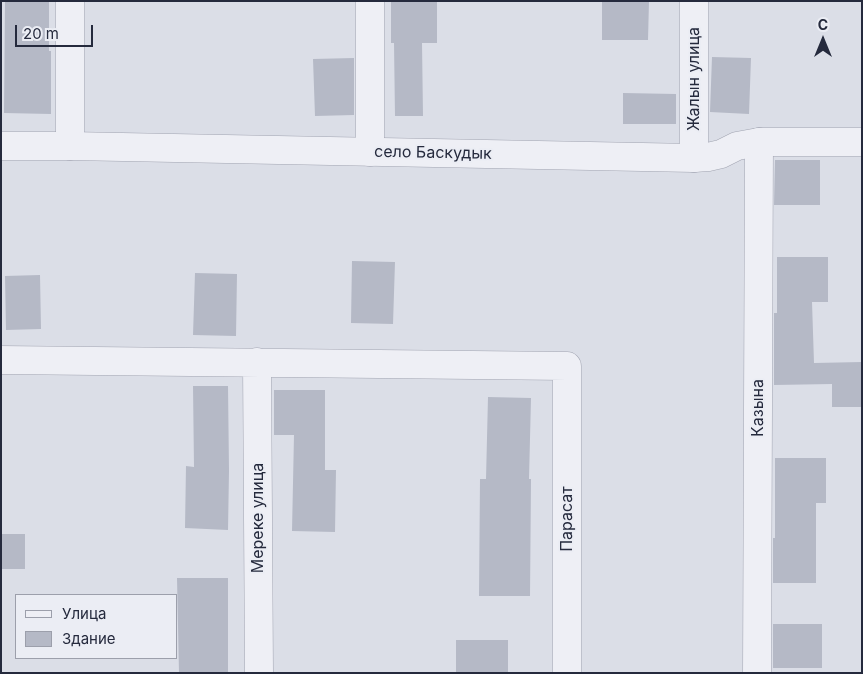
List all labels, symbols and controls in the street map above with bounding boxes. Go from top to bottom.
scale bar [18,15,95,47]
north arrow [798,15,848,65]
text: С [818,16,828,33]
text: 20 m [23,24,59,43]
street label: Жалын улица [684,27,704,131]
street label: село Баскудык [374,142,492,164]
street label: Казына [748,379,768,437]
street label: Мереке улица [248,463,268,573]
street label: Парасат [557,486,577,552]
legend [15,594,178,659]
text: Улица [62,604,106,623]
text: Здание [62,629,116,648]

